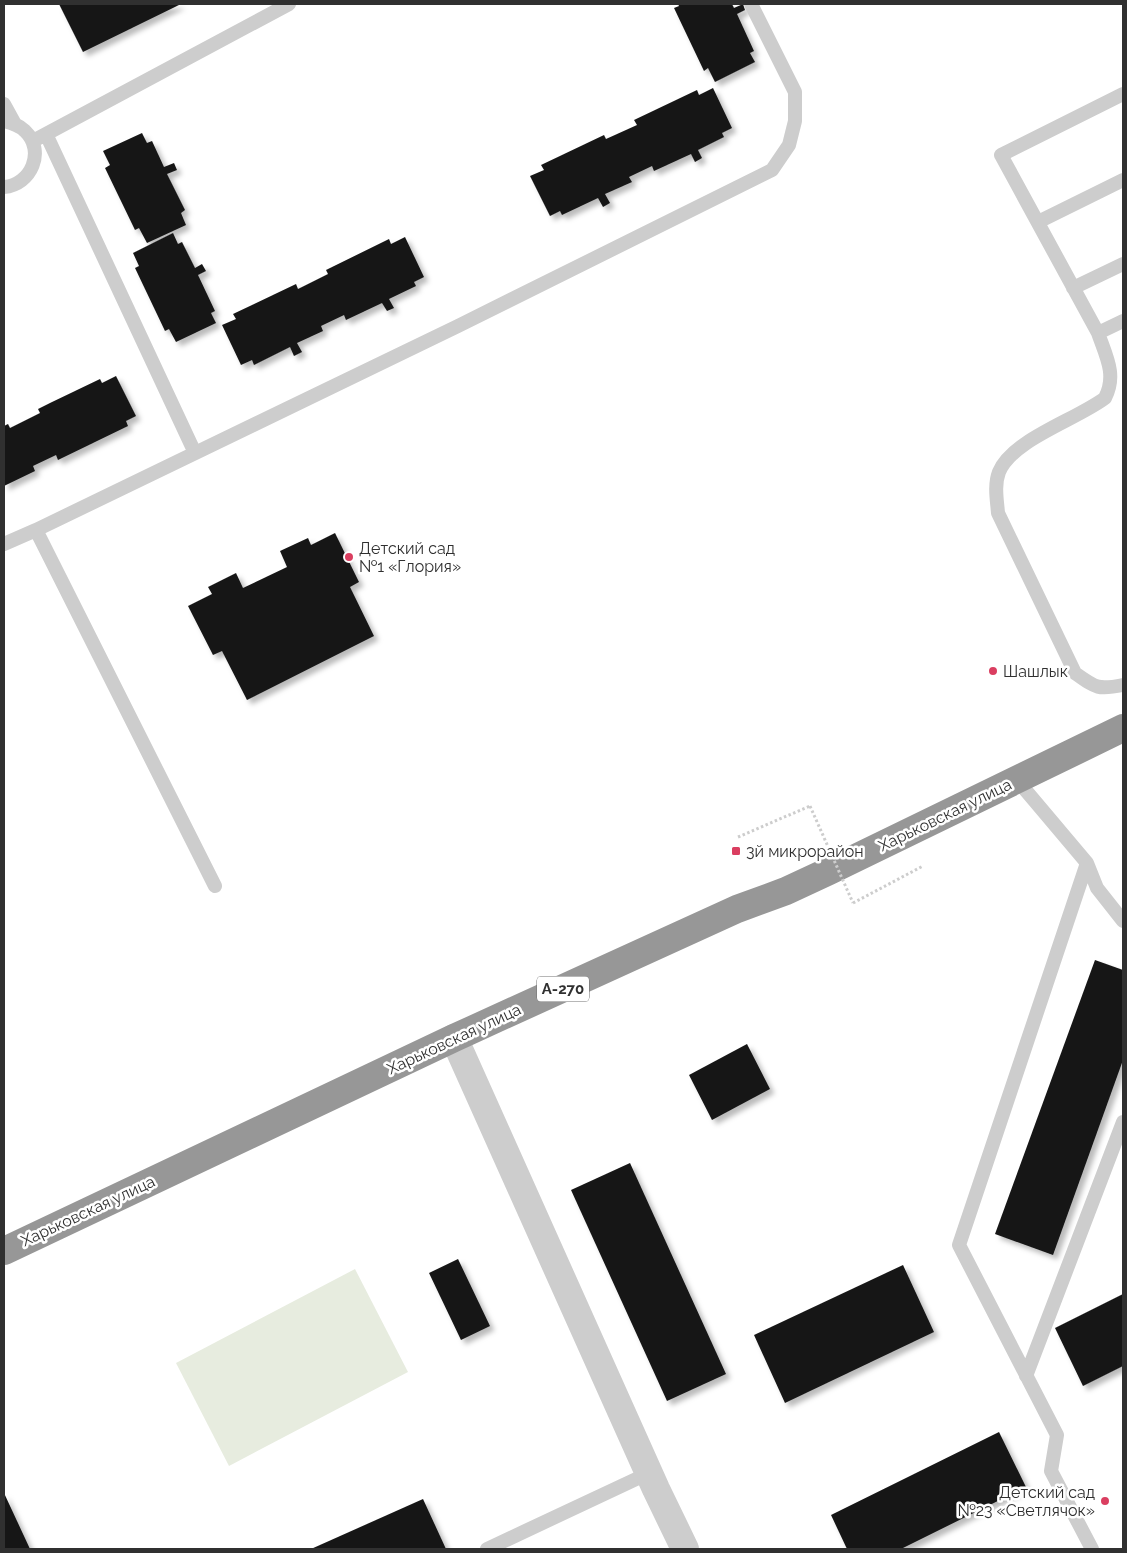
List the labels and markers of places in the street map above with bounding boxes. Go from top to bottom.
place label: Детский сад №1 «Глория» [359,539,461,576]
marker: Детский сад №1 «Глория» [343,551,355,563]
place label: Шашлык [1003,662,1068,681]
marker: Шашлык [987,665,999,677]
place label: 3й микрорайон [746,842,864,861]
marker: 3й микрорайон [730,845,742,857]
place label: Детский сад №23 «Светлячок» [957,1483,1095,1520]
marker: Детский сад №23 «Светлячок» [1099,1495,1111,1507]

